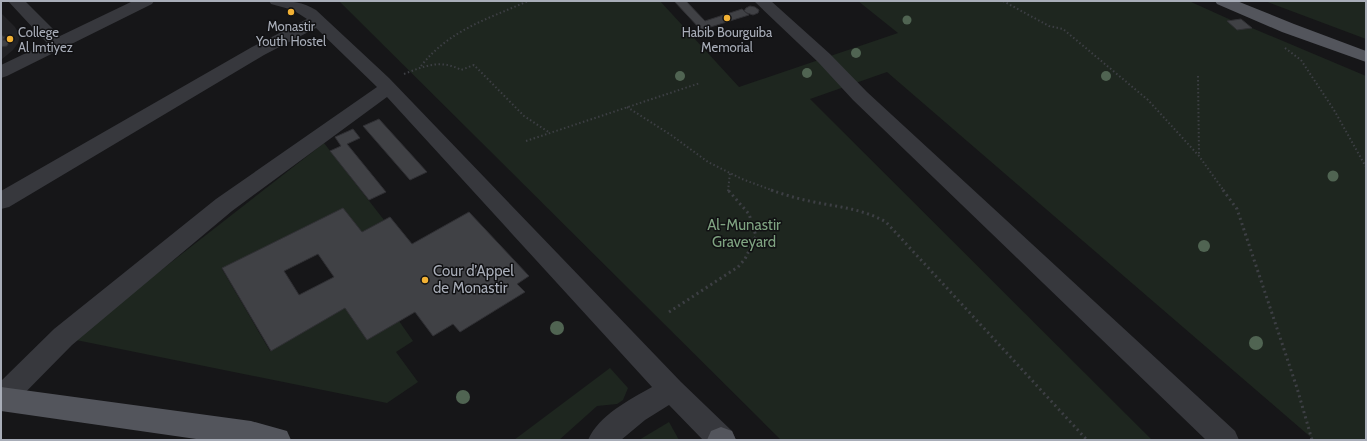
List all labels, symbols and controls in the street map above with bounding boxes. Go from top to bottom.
marker: Monastir Youth Hostel [286,7,296,17]
marker: Habib Bourguiba Memorial [722,13,732,23]
place label: Monastir Youth Hostel [255,18,326,49]
place label: College Al Imtiyez [18,24,73,55]
place label: Habib Bourguiba Memorial [682,24,773,55]
marker: College Al Imtiyez [5,34,15,44]
park label: Al-Munastir Graveyard [707,216,781,251]
place label: Cour d’Appel de Monastir [433,262,514,297]
marker: Cour d’Appel de Monastir [420,275,430,285]

